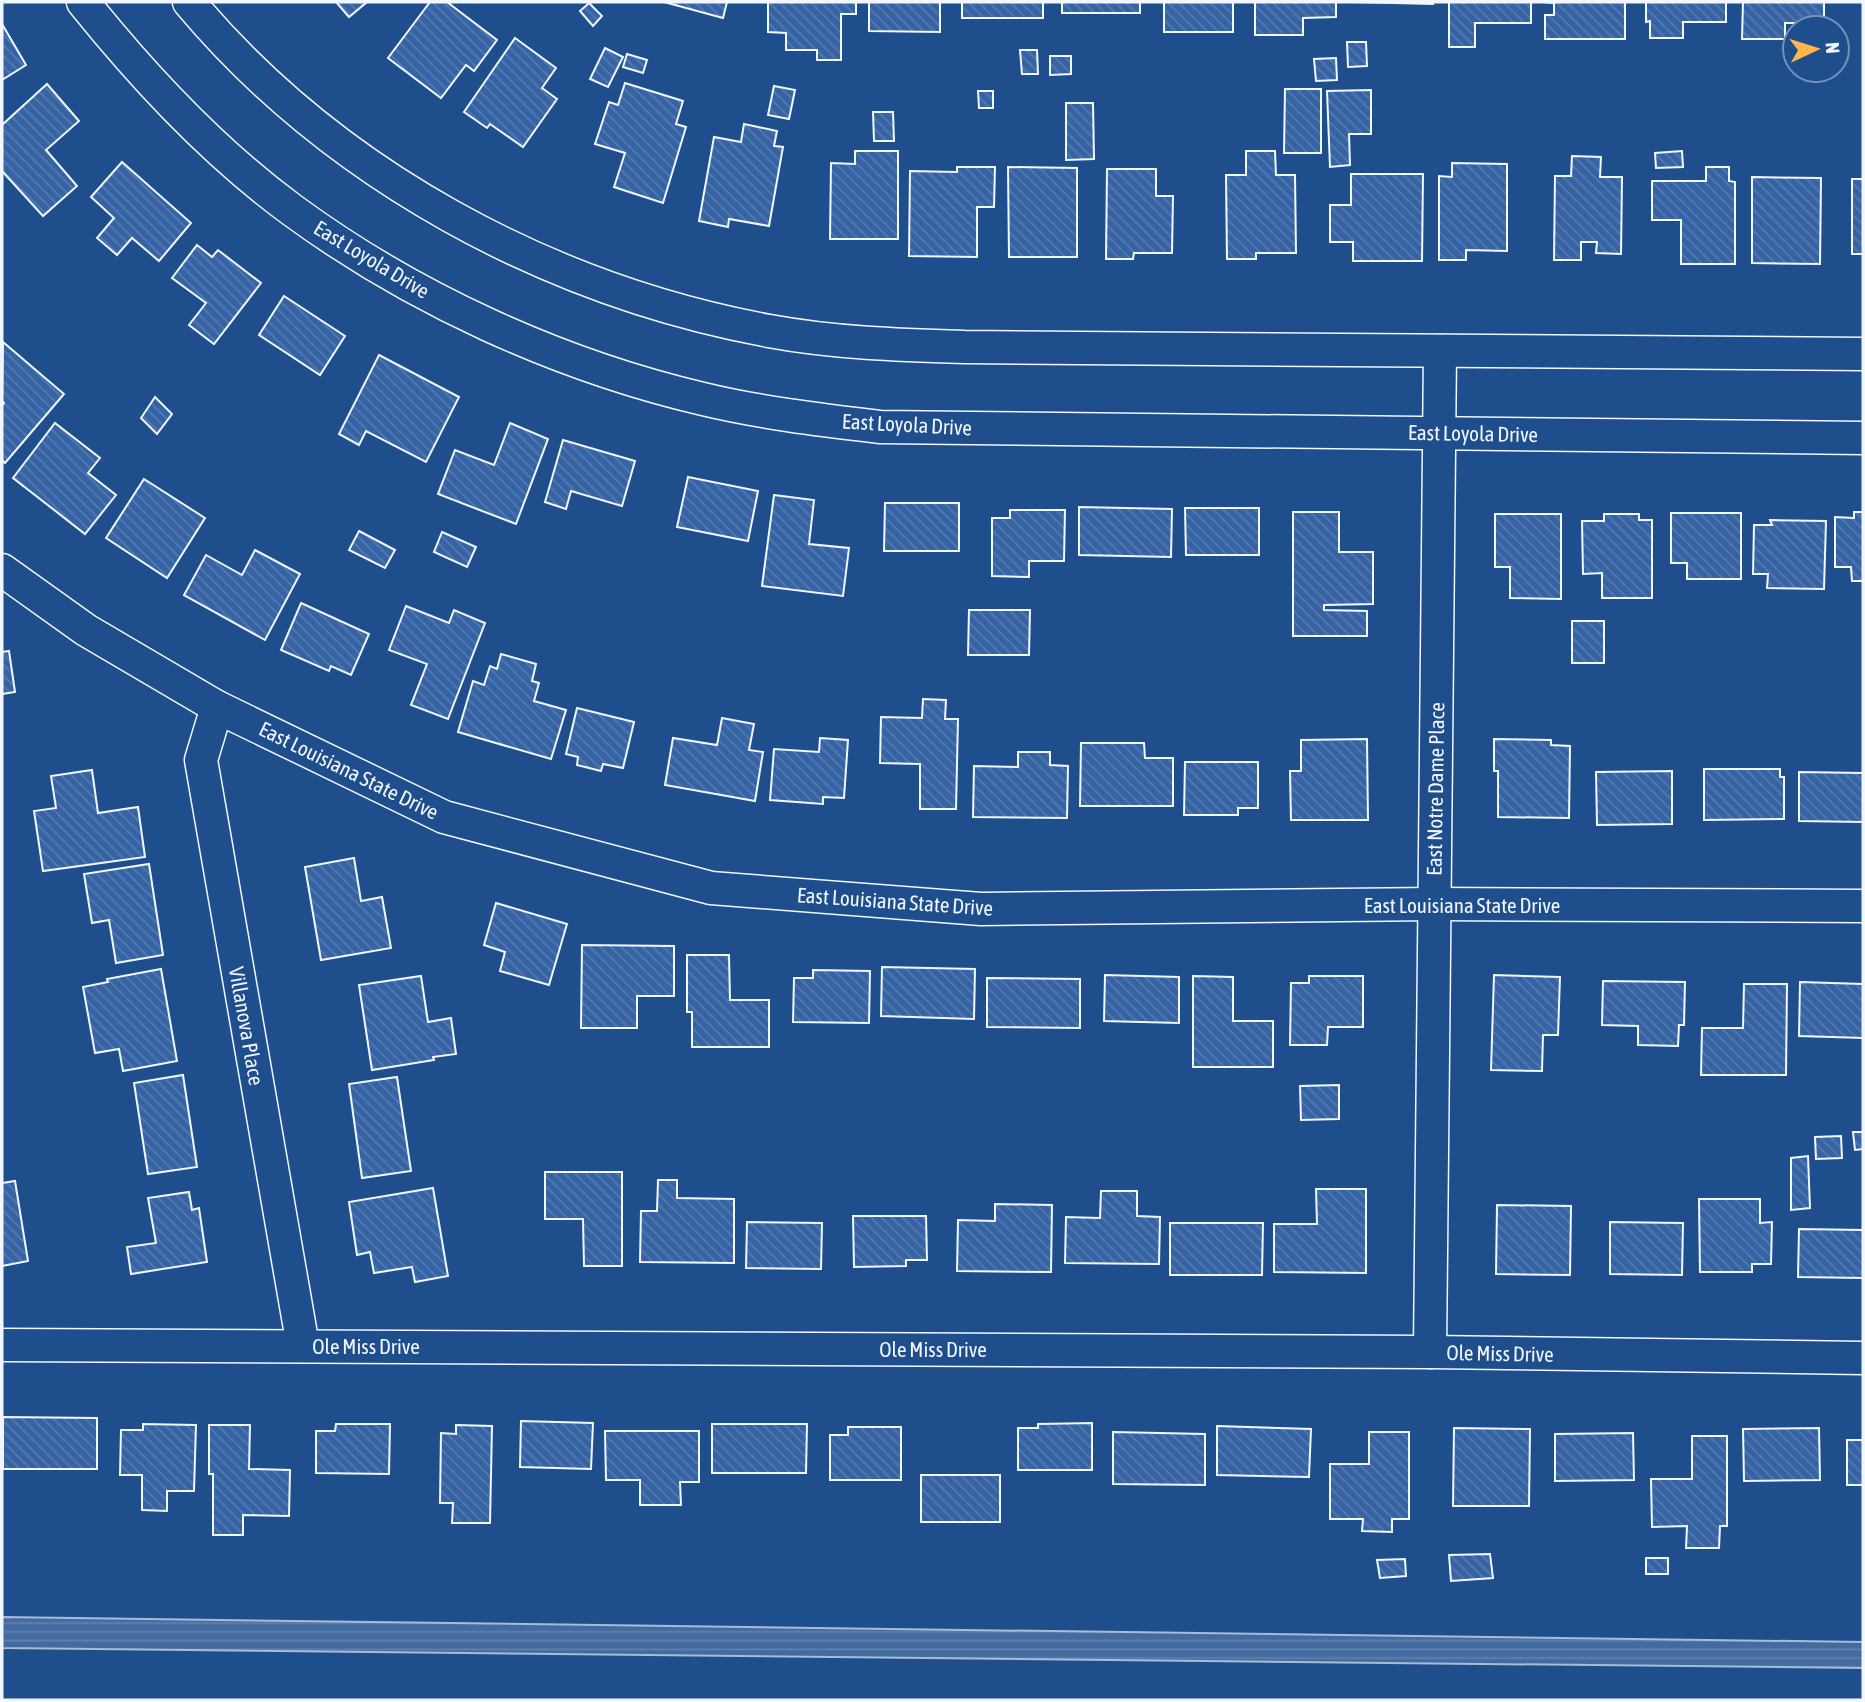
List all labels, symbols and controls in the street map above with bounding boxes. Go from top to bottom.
north arrow [1781,14,1851,84]
text: N [1822,41,1844,54]
street label: East Loyola Drive [310,215,434,303]
street label: East Loyola Drive [841,409,973,439]
street label: East Loyola Drive [1408,420,1538,446]
street label: East Notre Dame Place [1421,702,1449,876]
street label: East Louisiana State Drive [255,716,443,824]
street label: East Louisiana State Drive [796,882,994,920]
street label: East Louisiana State Drive [1364,893,1560,917]
street label: Villanova Place [225,965,269,1087]
street label: Ole Miss Drive [312,1334,420,1358]
street label: Ole Miss Drive [879,1337,987,1361]
street label: Ole Miss Drive [1446,1340,1554,1366]

